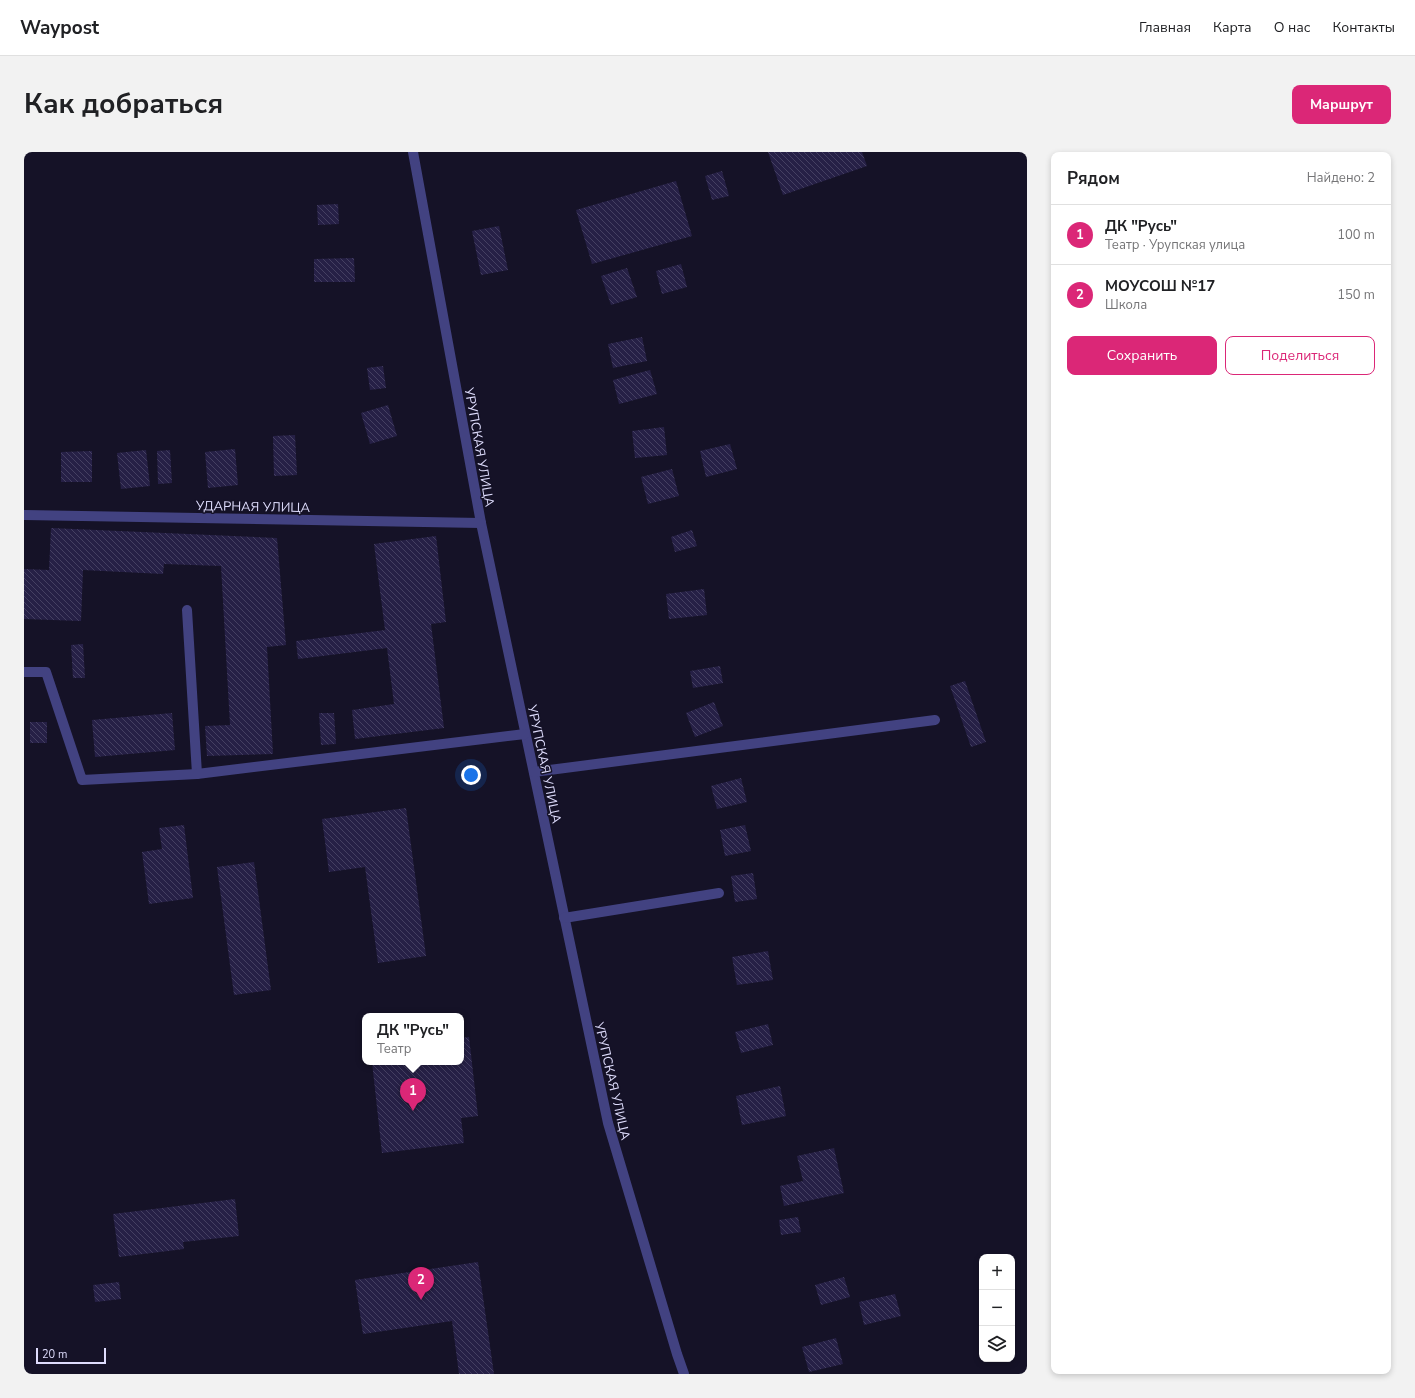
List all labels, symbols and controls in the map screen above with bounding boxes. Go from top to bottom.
text: Waypost [20,15,99,41]
text: Главная [1139,18,1191,37]
text: Карта [1213,18,1252,37]
text: О нас [1274,18,1310,37]
text: Контакты [1332,18,1395,37]
text: Как добраться [24,85,223,123]
button: Маршрут [1292,85,1391,124]
text: Рядом [1067,167,1120,190]
text: Найдено: 2 [1307,169,1375,187]
text: ДК "Русь" [1105,216,1177,236]
text: 1 [1076,226,1084,244]
text: 100 m [1337,226,1375,244]
text: Театр · Урупская улица [1105,236,1245,254]
text: МОУСОШ №17 [1105,276,1215,296]
text: 2 [1076,286,1084,304]
text: 150 m [1337,286,1375,304]
text: Школа [1105,296,1147,314]
button: Сохранить [1067,336,1217,375]
button: Поделиться [1225,336,1375,375]
street label: УРУПСКАЯ УЛИЦА [460,385,498,509]
street label: УДАРНАЯ УЛИЦА [195,497,311,517]
street label: УРУПСКАЯ УЛИЦА [522,702,565,826]
your location [461,765,481,785]
popup [362,1013,464,1065]
text: ДК "Русь" [377,1020,449,1040]
street label: УРУПСКАЯ УЛИЦА [589,1020,634,1142]
text: Театр [377,1040,411,1058]
pin: 1 [400,1078,426,1111]
map controls [979,1254,1015,1362]
button: + [979,1254,1015,1290]
pin: 2 [408,1267,434,1300]
button: − [979,1290,1015,1326]
button: layers [979,1326,1015,1362]
scale bar [36,1346,106,1365]
text: 20 m [42,1347,67,1362]

